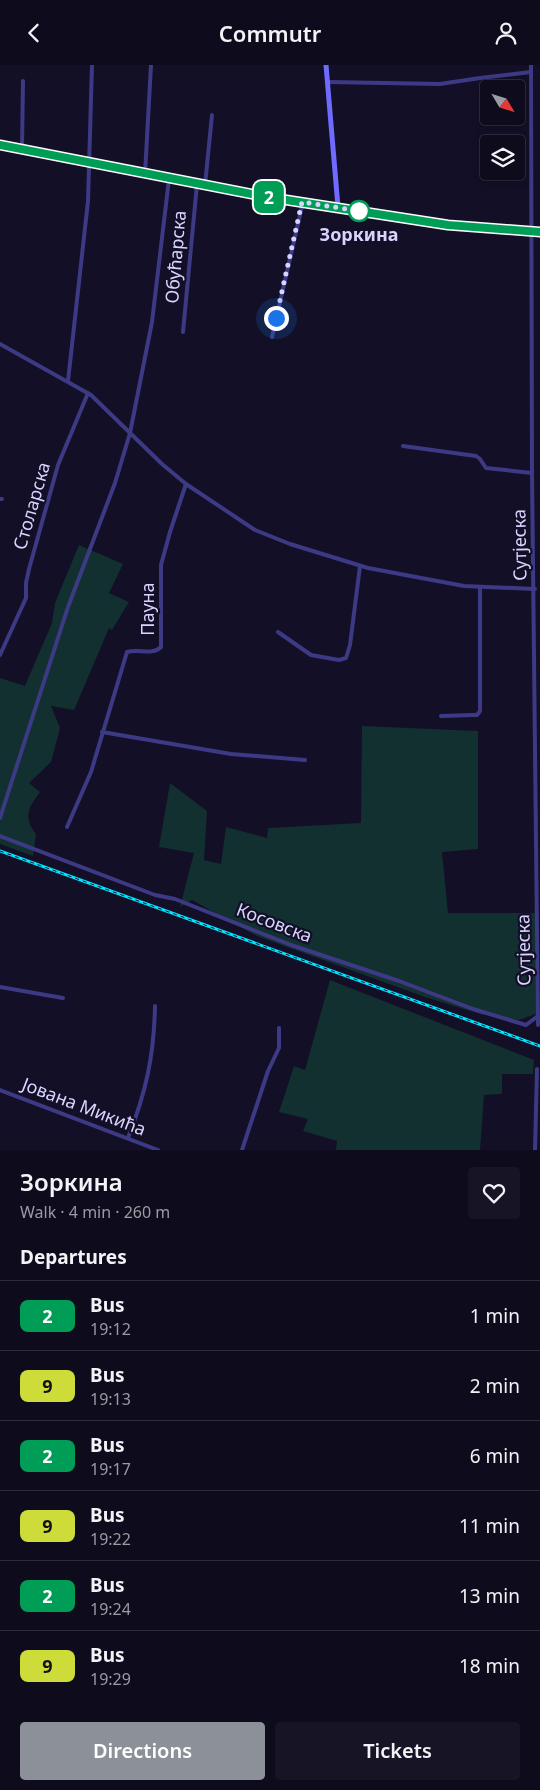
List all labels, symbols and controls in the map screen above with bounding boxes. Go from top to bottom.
text: Commutr [219,18,321,48]
icon: back [20,19,48,47]
icon: person [492,19,520,47]
north arrow [480,80,525,125]
map controls [480,80,525,180]
button: layers [480,135,525,180]
line badge: 2 [253,181,285,213]
text: 2 [264,185,274,209]
marker: Зоркина [348,200,370,222]
street label: Обућарска [159,209,191,304]
place label: Зоркина [319,222,399,246]
your location [264,306,289,331]
street label: Столарска [7,459,55,552]
street label: Сутјеска [506,509,532,581]
street label: Пауна [135,582,159,636]
street label: Косовска [233,897,316,947]
street label: Сутјеска [510,914,536,986]
street label: Јована Микића [17,1071,150,1141]
text: Зоркина [20,1165,123,1198]
button: heart [468,1167,520,1219]
text: Walk · 4 min · 260 m [20,1201,170,1223]
text: Departures [20,1244,127,1270]
text: Bus [90,1292,125,1318]
text: 1 min [470,1303,520,1329]
text: 2 [42,1304,53,1328]
text: 19:12 [90,1318,131,1340]
text: Bus [90,1362,125,1388]
text: 2 min [470,1373,520,1399]
text: 9 [42,1374,53,1398]
text: 19:13 [90,1388,131,1410]
text: Bus [90,1432,125,1458]
text: 6 min [470,1443,520,1469]
text: 2 [42,1444,53,1468]
text: 19:17 [90,1458,131,1480]
text: Bus [90,1502,125,1528]
text: 11 min [459,1513,520,1539]
text: 9 [42,1514,53,1538]
text: 19:22 [90,1528,131,1550]
text: Bus [90,1572,125,1598]
text: 13 min [459,1583,520,1609]
text: 2 [42,1584,53,1608]
text: 19:24 [90,1598,131,1620]
text: Bus [90,1642,125,1668]
text: 18 min [459,1653,520,1679]
text: 9 [42,1654,53,1678]
text: 19:29 [90,1668,131,1690]
button: Directions [20,1722,265,1780]
button: Tickets [275,1722,520,1780]

